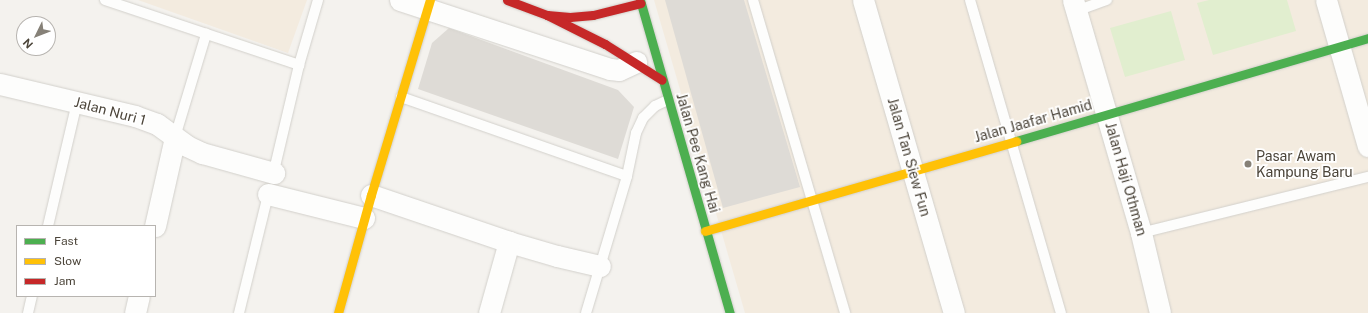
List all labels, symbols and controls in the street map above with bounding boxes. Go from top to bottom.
north arrow [16,16,56,56]
text: N [21,36,35,51]
street label: Jalan Pee Kang Hai [673,91,723,215]
street label: Jalan Nuri 1 [72,93,148,129]
street label: Jalan Tan Siew Fun [884,96,934,218]
street label: Jalan Jaafar Hamid [972,96,1094,146]
street label: Jalan Haji Othman [1102,120,1150,238]
place label: Pasar Awam Kampung Baru [1256,148,1353,180]
marker: Pasar Awam Kampung Baru [1243,159,1253,169]
legend [16,225,156,297]
text: Fast [54,234,78,248]
text: Slow [54,254,81,268]
text: Jam [54,274,76,288]

